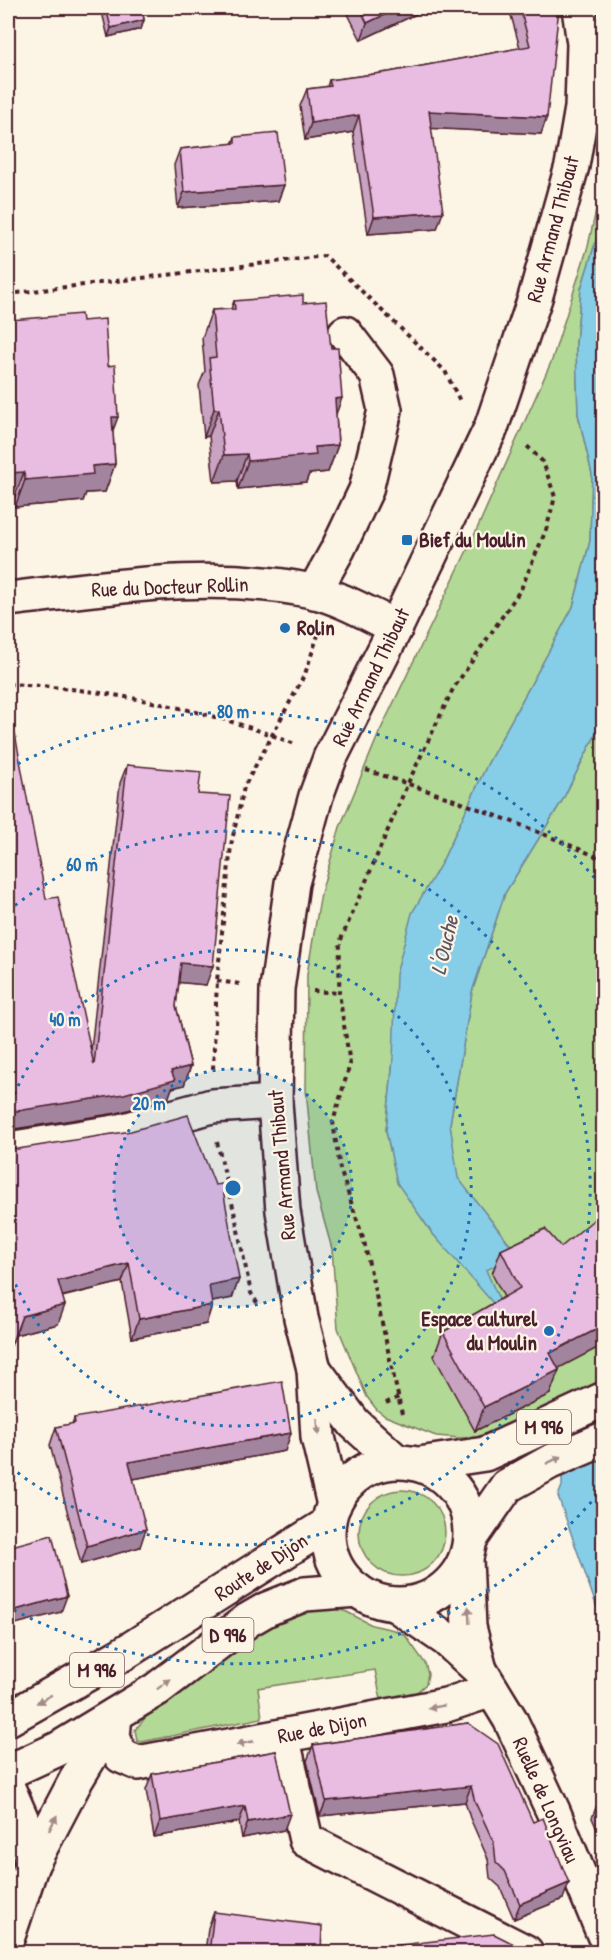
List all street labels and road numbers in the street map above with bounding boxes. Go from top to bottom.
street label: Rue Armand Thibaut [519,152,586,305]
street label: Rue du Docteur Rollin [91,569,249,604]
street label: Rue Armand Thibaut [325,602,417,751]
street label: Rue Armand Thibaut [260,1088,302,1241]
road number: M 996 [517,1410,571,1444]
street label: Route de Dijon [208,1526,313,1608]
road number: D 996 [202,1618,254,1652]
road number: M 996 [70,1653,124,1687]
street label: Rue de Dijon [275,1705,369,1750]
street label: Ruelle de Longviau [506,1732,587,1868]

